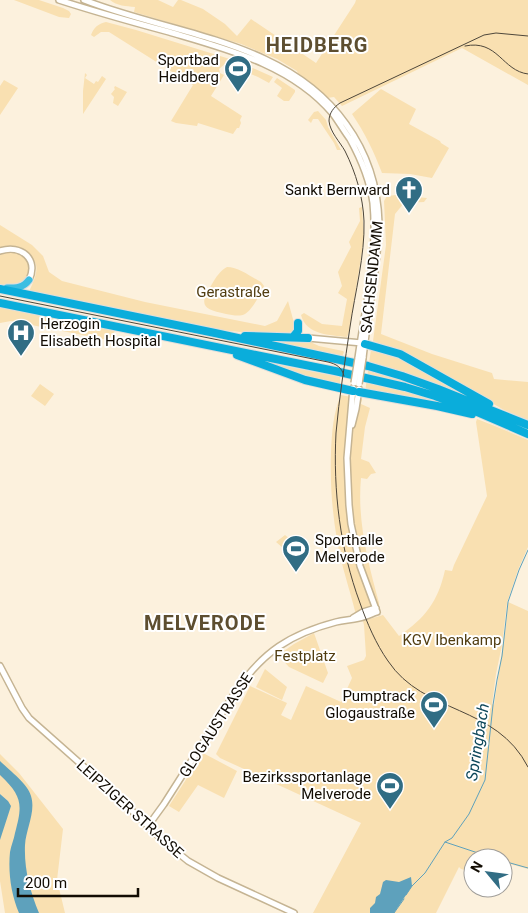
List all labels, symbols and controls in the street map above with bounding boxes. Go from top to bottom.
district label: HEIDBERG [266,33,368,57]
place label: Sportbad Heidberg [158,51,219,86]
sports icon: Sportbad Heidberg [223,54,253,93]
church icon: Sankt Bernward [394,175,424,214]
place label: Sankt Bernward [285,181,390,199]
street label: SACHSENDAMM [357,220,387,334]
park label: Gerastraße [196,283,270,301]
place label: Herzogin Elisabeth Hospital [40,315,161,350]
hospital icon: Herzogin Elisabeth Hospital [6,318,36,357]
place label: Sporthalle Melverode [315,531,385,566]
sports icon: Sporthalle Melverode [281,534,311,573]
district label: MELVERODE [144,611,266,635]
park label: KGV Ibenkamp [403,631,501,649]
park label: Festplatz [274,647,336,665]
street label: GLOGAUSTRASSE [176,669,257,781]
place label: Pumptrack Glogaustraße [325,687,415,722]
sports icon: Pumptrack Glogaustraße [419,690,449,729]
water label: Springbach [462,702,493,782]
street label: LEIPZIGER STRASSE [73,756,188,862]
place label: Bezirkssportanlage Melverode [242,768,371,803]
sports icon: Bezirkssportanlage Melverode [375,771,405,810]
north arrow [463,848,513,898]
text: N [467,858,486,875]
scale bar [18,866,138,898]
text: 200 m [25,874,67,892]

